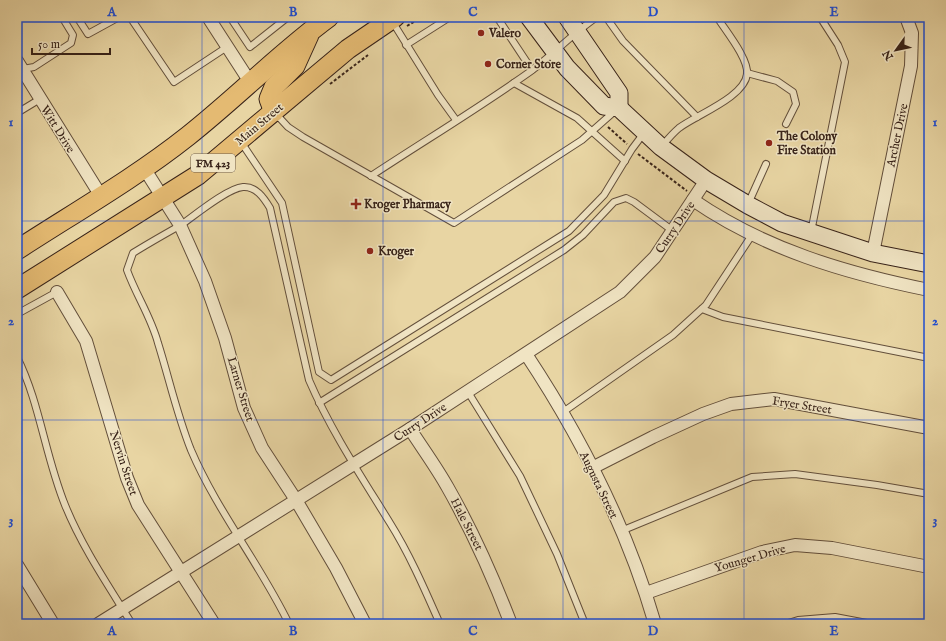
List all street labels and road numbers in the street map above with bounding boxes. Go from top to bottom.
street label: Main Street [232,100,287,149]
street label: Archer Drive [883,102,912,169]
street label: Witt Drive [37,103,78,156]
road number: FM 423 [191,154,235,172]
street label: Curry Drive [652,198,699,256]
street label: Larner Street [224,355,257,423]
street label: Fryer Street [771,393,833,418]
street label: Curry Drive [391,399,450,445]
street label: Nervin Street [106,429,141,498]
street label: Augusta Street [575,448,621,521]
street label: Hale Street [447,496,486,553]
street label: Younger Drive [713,541,788,576]

